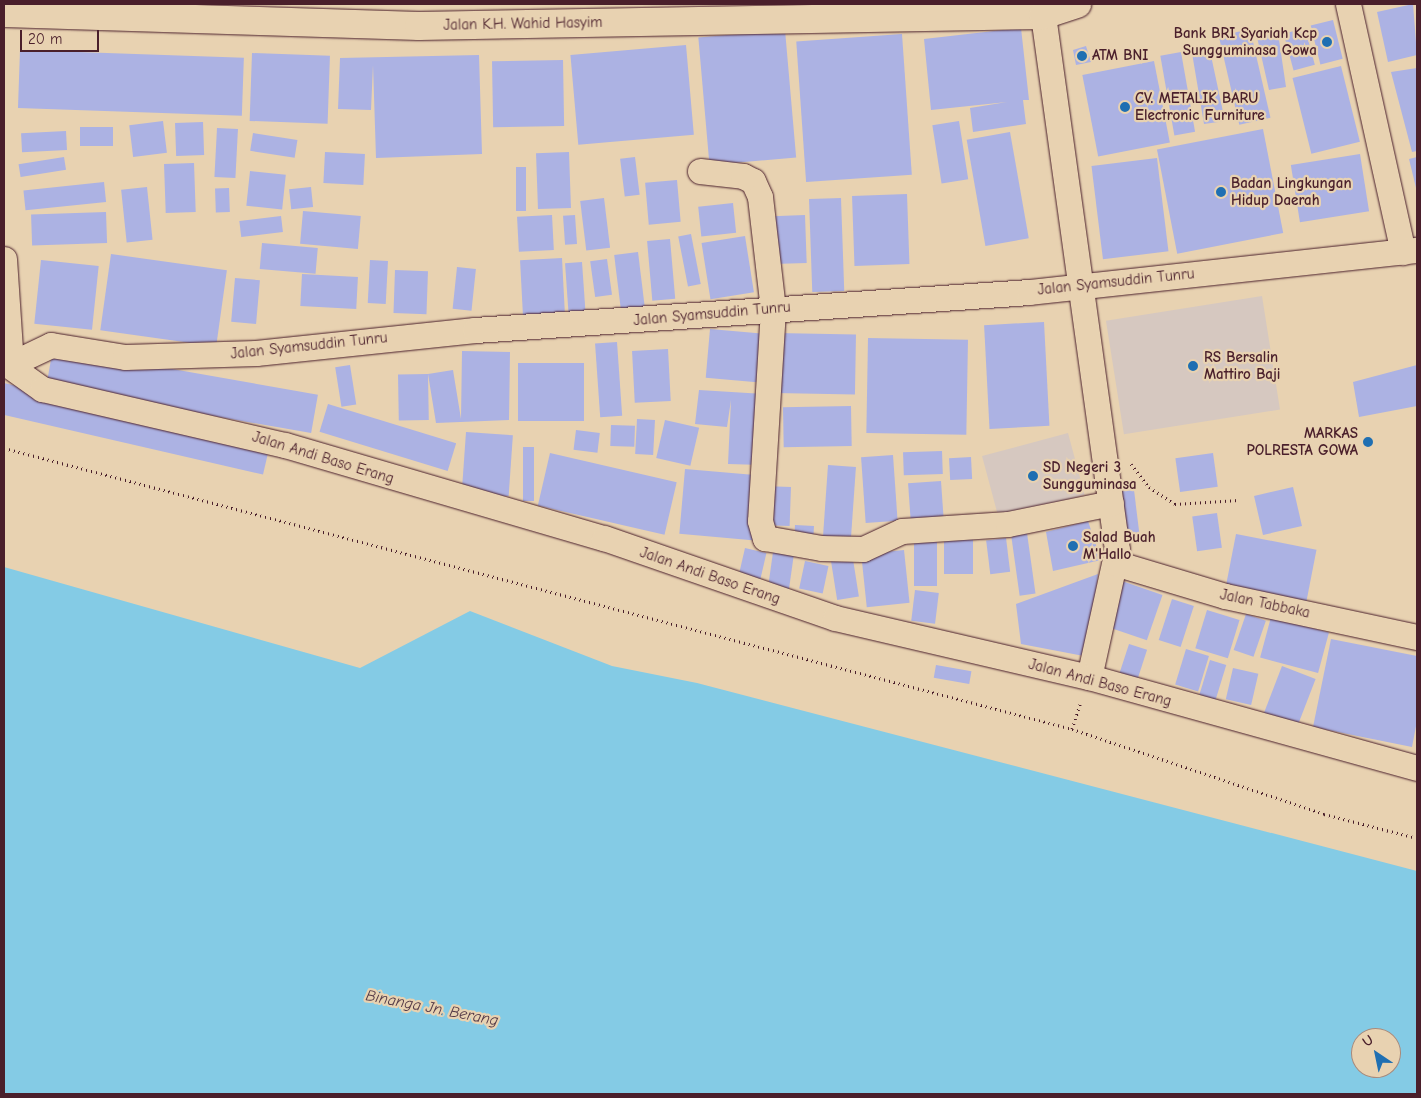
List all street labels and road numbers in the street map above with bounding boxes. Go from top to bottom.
street label: Jalan K.H. Wahid Hasyim [443,14,603,34]
street label: Jalan Syamsuddin Tunru [1037,265,1195,299]
street label: Jalan Syamsuddin Tunru [633,298,791,330]
street label: Jalan Syamsuddin Tunru [230,329,388,363]
street label: Jalan Andi Baso Erang [250,428,396,488]
street label: Jalan Andi Baso Erang [637,544,783,608]
street label: Jalan Tabbaka [1218,586,1312,622]
street label: Jalan Andi Baso Erang [1027,655,1173,711]

